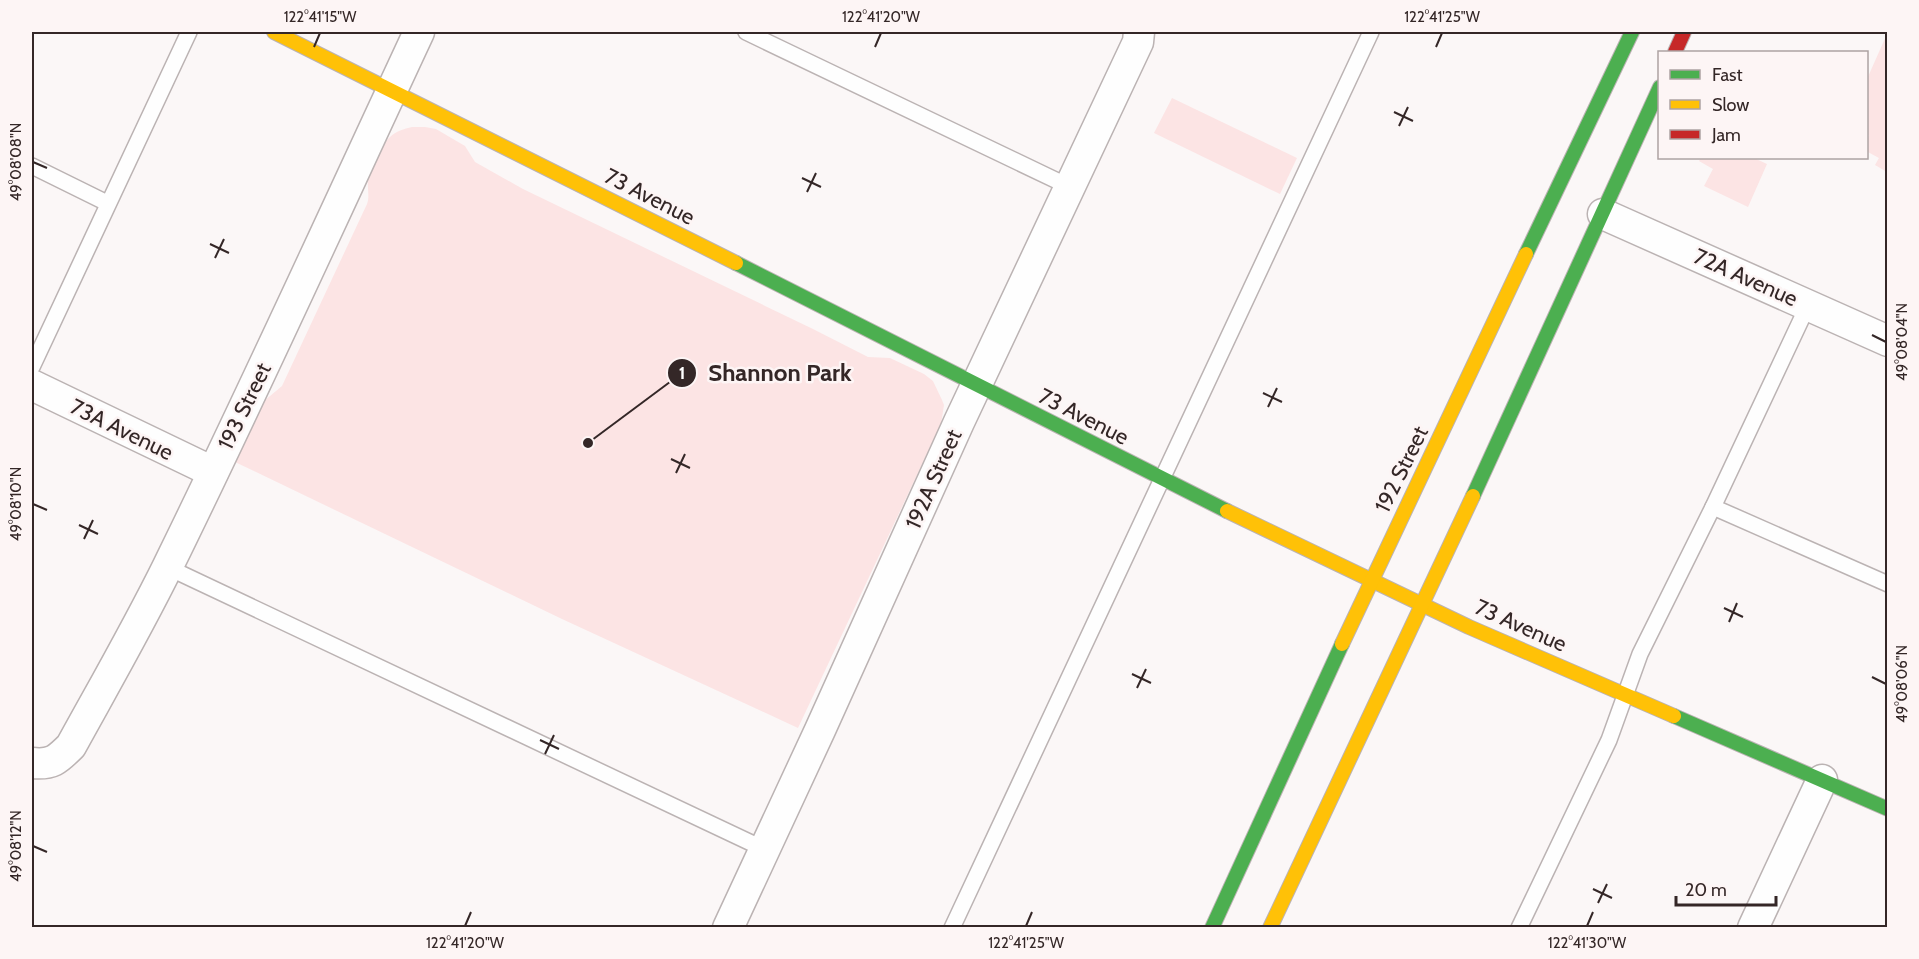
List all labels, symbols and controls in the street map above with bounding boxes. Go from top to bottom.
text: 122°41'15"W [284,8,357,26]
text: 122°41'20"W [842,8,921,26]
text: 122°41'25"W [1404,8,1481,26]
legend [1658,51,1868,159]
text: Fast [1712,64,1743,86]
text: Slow [1712,94,1749,116]
text: 49°08'08"N [7,123,25,201]
text: Jam [1711,124,1741,146]
street label: 73 Avenue [600,162,699,231]
street label: 72A Avenue [1690,243,1802,312]
text: 49°08'04"N [1893,303,1911,381]
callout: Shannon Park [667,352,864,394]
street label: 193 Street [212,358,277,454]
text: Shannon Park [708,358,852,387]
text: 1 [679,362,685,384]
street label: 73 Avenue [1034,382,1133,451]
street label: 73A Avenue [66,393,178,466]
street label: 192 Street [1369,421,1434,517]
street label: 192A Street [900,425,968,533]
text: 49°08'10"N [7,467,25,541]
street label: 73 Avenue [1471,593,1571,658]
text: 49°08'06"N [1893,645,1911,723]
text: 49°08'12"N [7,810,25,882]
scale bar [1676,869,1776,907]
text: 20 m [1685,879,1727,901]
text: 122°41'20"W [426,934,505,952]
text: 122°41'25"W [988,934,1065,952]
text: 122°41'30"W [1548,934,1627,952]

